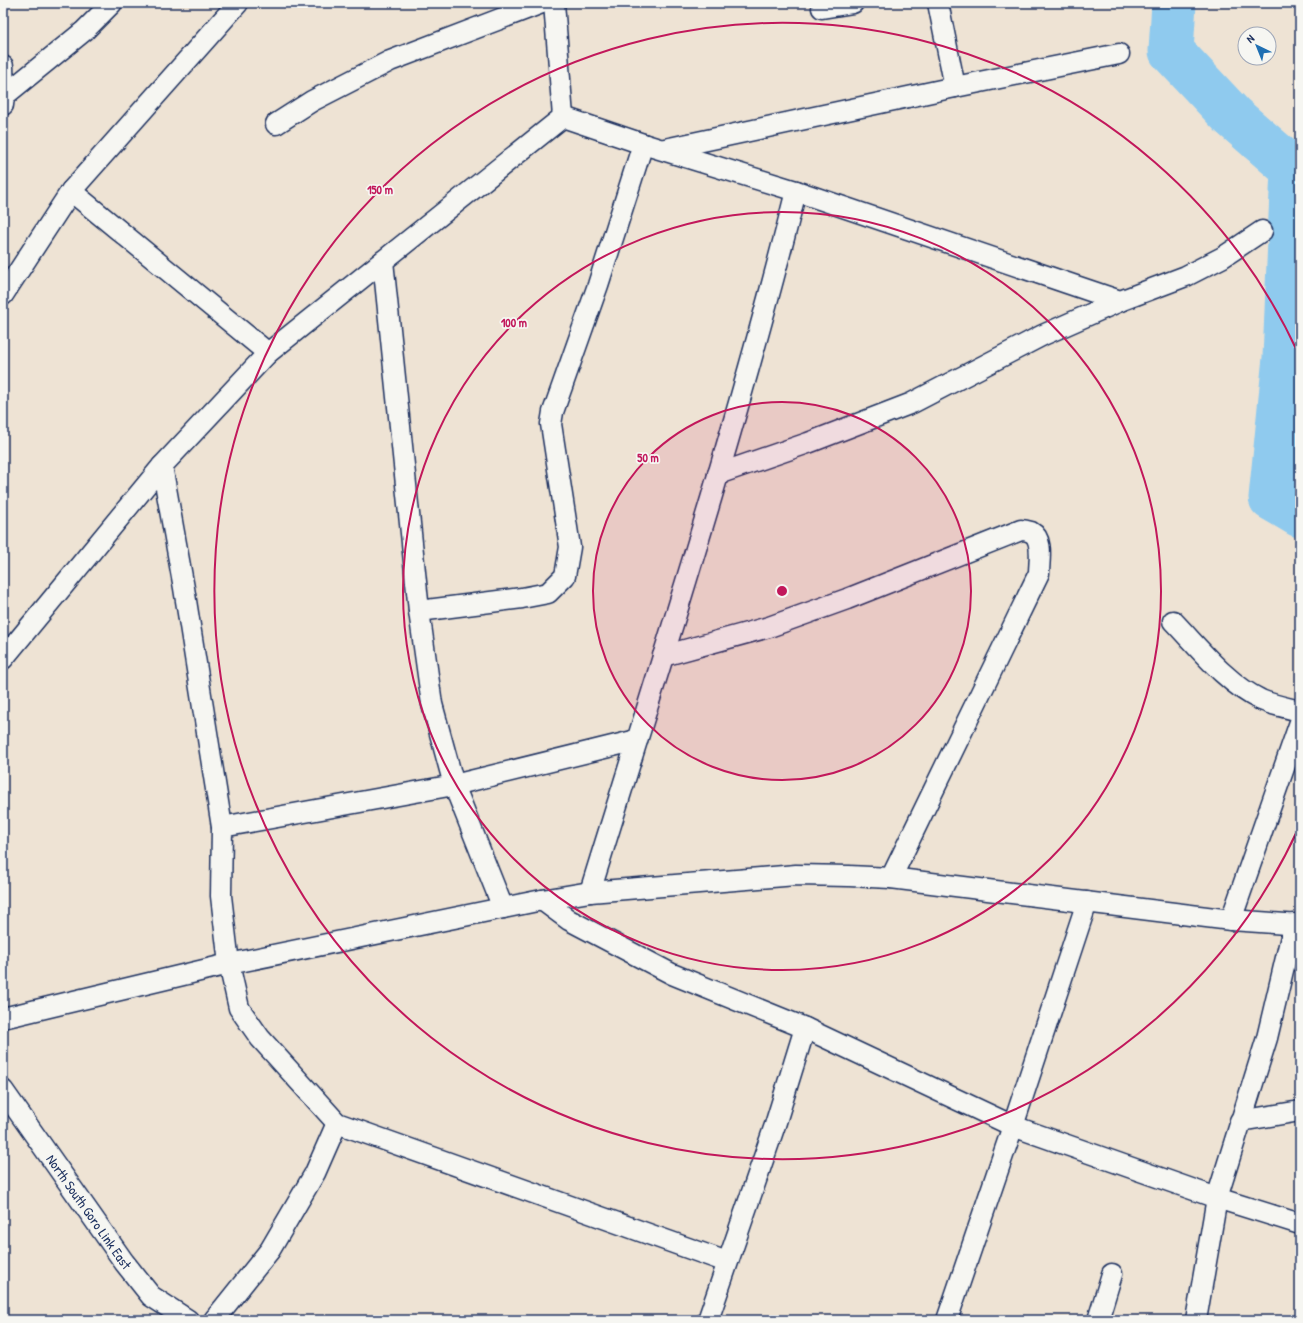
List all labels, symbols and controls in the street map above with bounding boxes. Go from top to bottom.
north arrow [1237,26,1277,66]
text: N [1243,31,1257,46]
text: 150 m [367,181,393,198]
text: 100 m [501,314,527,331]
text: 50 m [637,449,659,466]
centre of rings [775,584,789,598]
street label: North South Goro Link East [42,1150,136,1273]

